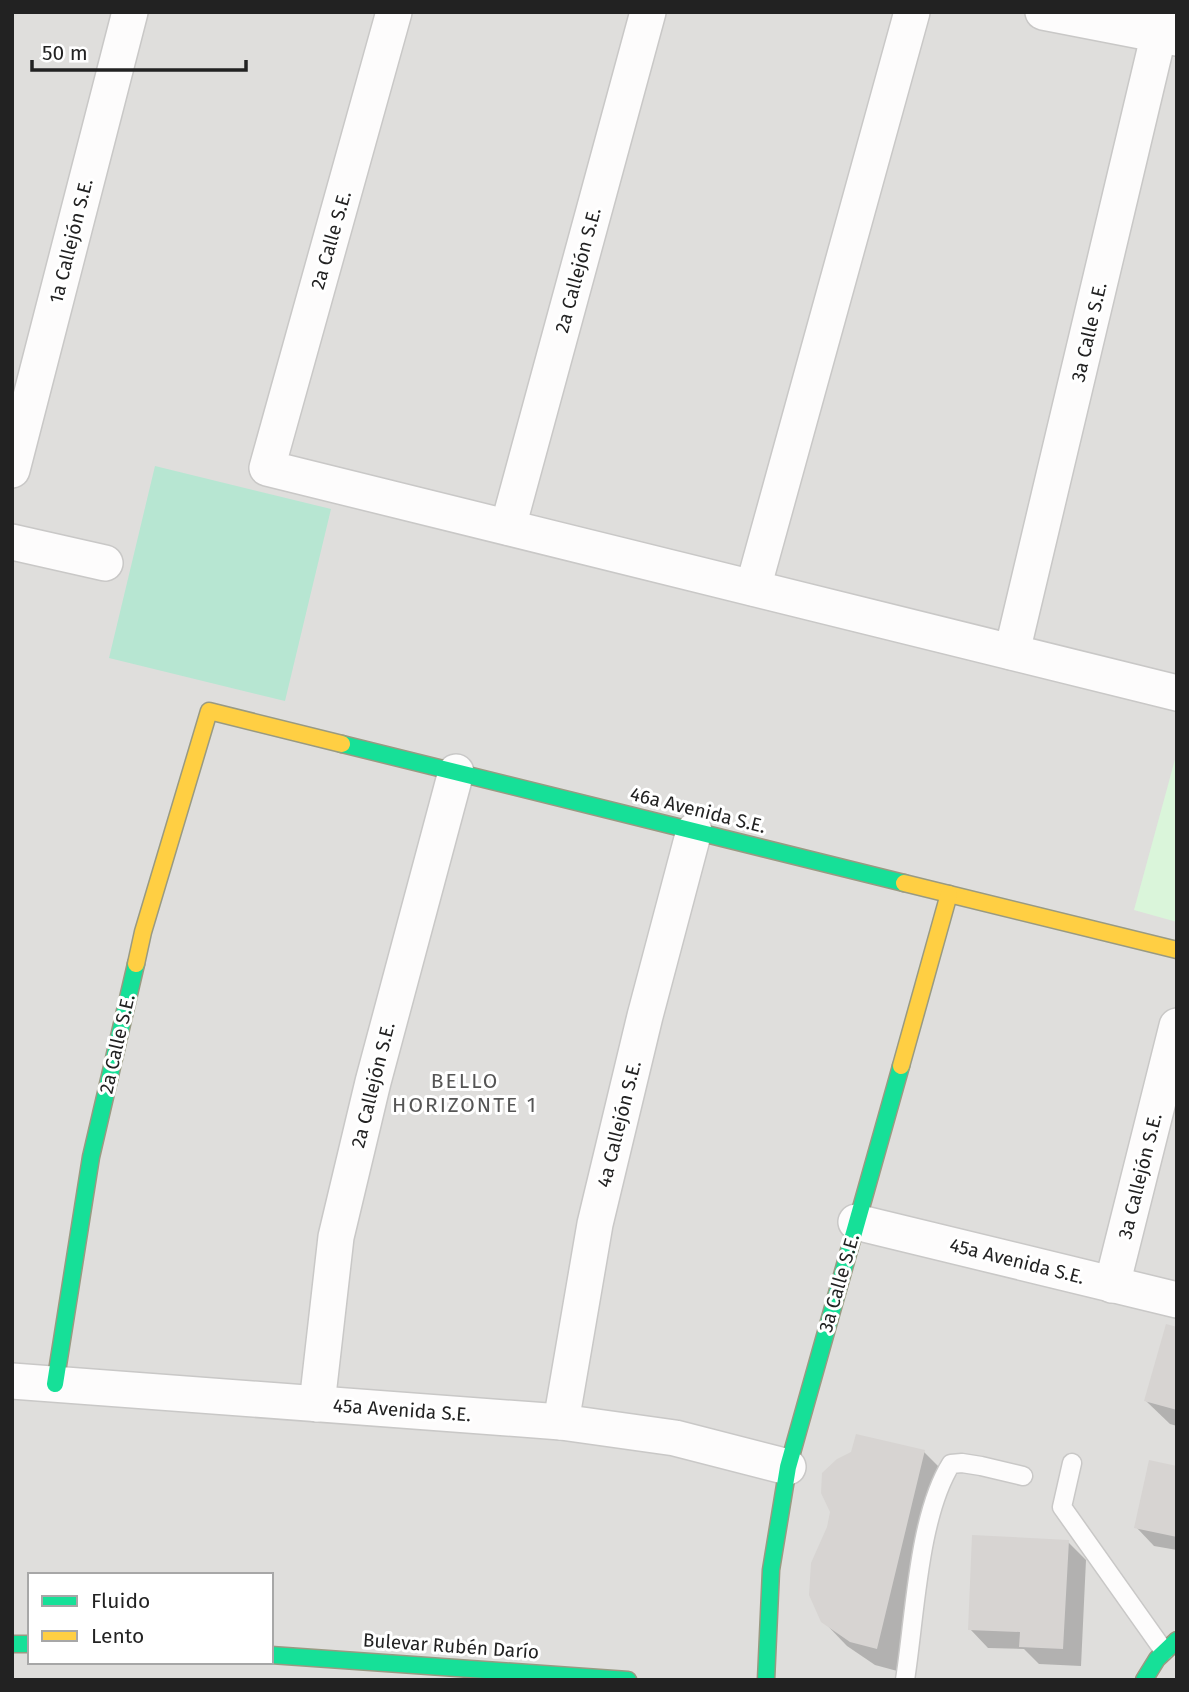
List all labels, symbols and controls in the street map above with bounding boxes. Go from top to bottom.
scale bar [32,28,245,72]
text: 50 m [42,40,88,66]
street label: 1a Callejón S.E. [44,176,98,306]
street label: 2a Calle S.E. [306,188,356,292]
street label: 2a Callejón S.E. [550,205,606,335]
street label: 3a Calle S.E. [1066,280,1112,384]
street label: 46a Avenida S.E. [628,782,768,838]
street label: 2a Calle S.E. [94,992,140,1096]
street label: 2a Callejón S.E. [346,1020,400,1150]
street label: 4a Callejón S.E. [592,1058,646,1190]
district label: BELLO HORIZONTE 1 [392,1068,538,1118]
street label: 3a Callejón S.E. [1113,1111,1167,1241]
street label: 3a Calle S.E. [814,1231,864,1335]
street label: 45a Avenida S.E. [947,1233,1087,1289]
street label: 45a Avenida S.E. [332,1394,472,1426]
legend [28,1573,273,1664]
text: Fluido [91,1588,150,1614]
text: Lento [91,1623,144,1649]
street label: Bulevar Rubén Darío [362,1628,540,1664]

